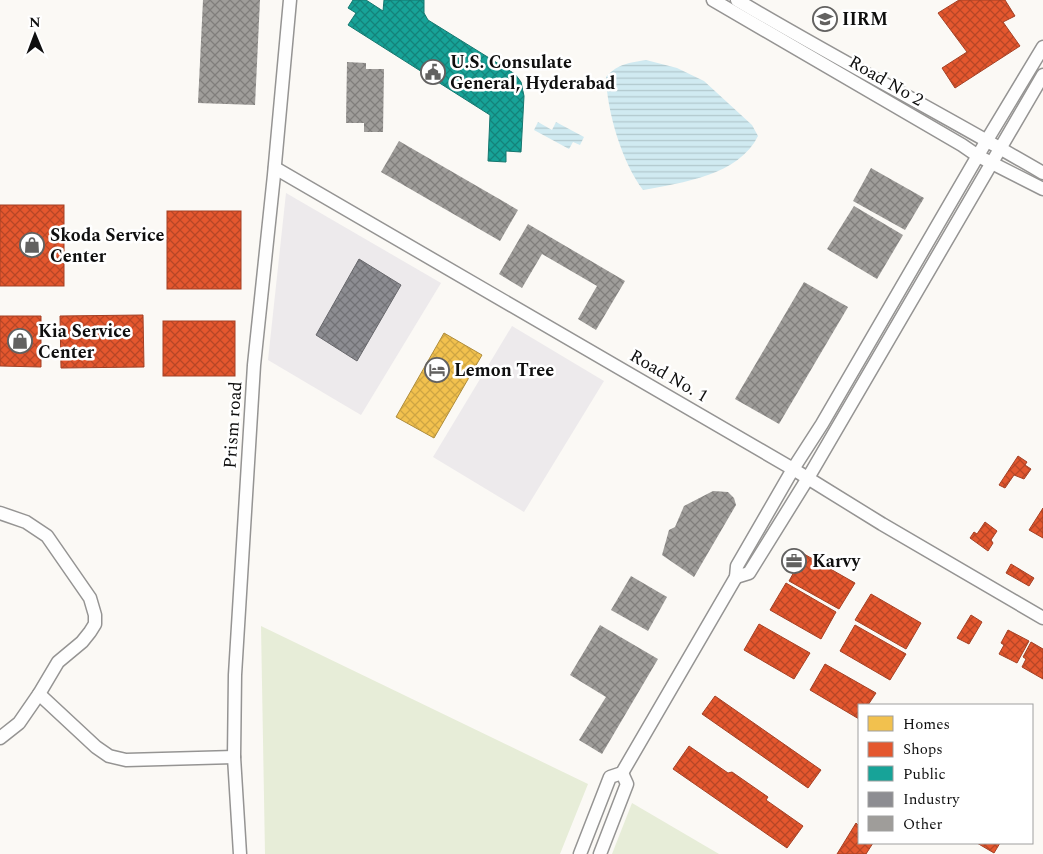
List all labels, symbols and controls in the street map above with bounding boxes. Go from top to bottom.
school or university icon: IIRM [812,6,838,32]
place label: IIRM [842,6,888,33]
north arrow [10,10,60,60]
text: N [29,12,41,33]
place label: U.S. Consulate General, Hyderabad [450,49,616,97]
street label: Road No 2 [843,49,929,113]
public building icon: U.S. Consulate General, Hyderabad [420,59,446,85]
place label: Skoda Service Center [50,222,165,270]
shop icon: Skoda Service Center [19,232,45,258]
place label: Kia Service Center [38,318,131,366]
shop icon: Kia Service Center [7,328,33,354]
street label: Road No. 1 [625,343,713,409]
hotel icon: Lemon Tree [424,357,450,383]
place label: Lemon Tree [454,357,554,384]
street label: Prism road [216,380,250,470]
office icon: Karvy [781,548,807,574]
place label: Karvy [812,548,862,575]
legend [858,704,1033,844]
text: Homes [903,713,950,736]
text: Shops [903,738,943,761]
text: Public [903,763,946,786]
text: Industry [903,788,960,811]
text: Other [903,813,942,836]

